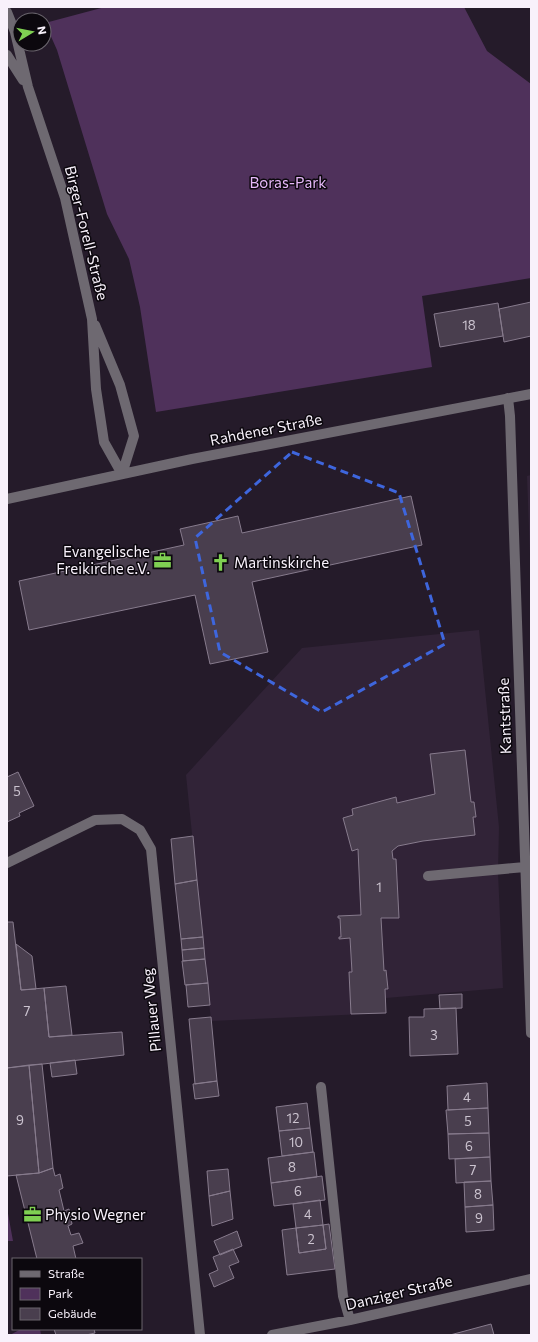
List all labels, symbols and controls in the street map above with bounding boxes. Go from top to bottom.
north arrow [12,12,52,52]
text: N [35,25,49,35]
street label: Birger-Forell-Straße [62,164,112,302]
park label: Boras-Park [250,173,326,191]
house number: 18 [462,317,476,333]
street label: Rahdener Straße [208,409,324,449]
place label: Evangelische Freikirche e.V. [56,542,150,577]
office icon: Evangelische Freikirche e.V. [153,551,173,571]
church icon: Martinskirche [211,553,231,573]
place label: Martinskirche [234,553,329,571]
street label: Kantstraße [494,678,514,754]
house number: 5 [13,783,21,799]
house number: 1 [376,879,382,895]
street label: Pillauer Weg [138,967,164,1053]
house number: 7 [24,1003,31,1019]
house number: 3 [430,1027,438,1043]
house number: 4 [463,1089,471,1105]
house number: 12 [287,1110,299,1126]
house number: 9 [16,1112,24,1128]
house number: 5 [464,1113,472,1129]
house number: 10 [289,1134,303,1150]
house number: 6 [465,1138,473,1154]
house number: 8 [288,1159,296,1175]
house number: 7 [470,1162,477,1178]
house number: 6 [294,1183,302,1199]
house number: 8 [474,1186,482,1202]
office icon: Physio Wegner [22,1205,42,1225]
place label: Physio Wegner [45,1205,146,1223]
house number: 4 [304,1206,312,1222]
house number: 9 [475,1210,483,1226]
house number: 2 [307,1231,315,1247]
legend [12,1258,142,1330]
text: Straße [48,1266,84,1280]
street label: Danziger Straße [344,1271,454,1313]
text: Park [48,1286,74,1300]
text: Gebäude [48,1306,96,1320]

